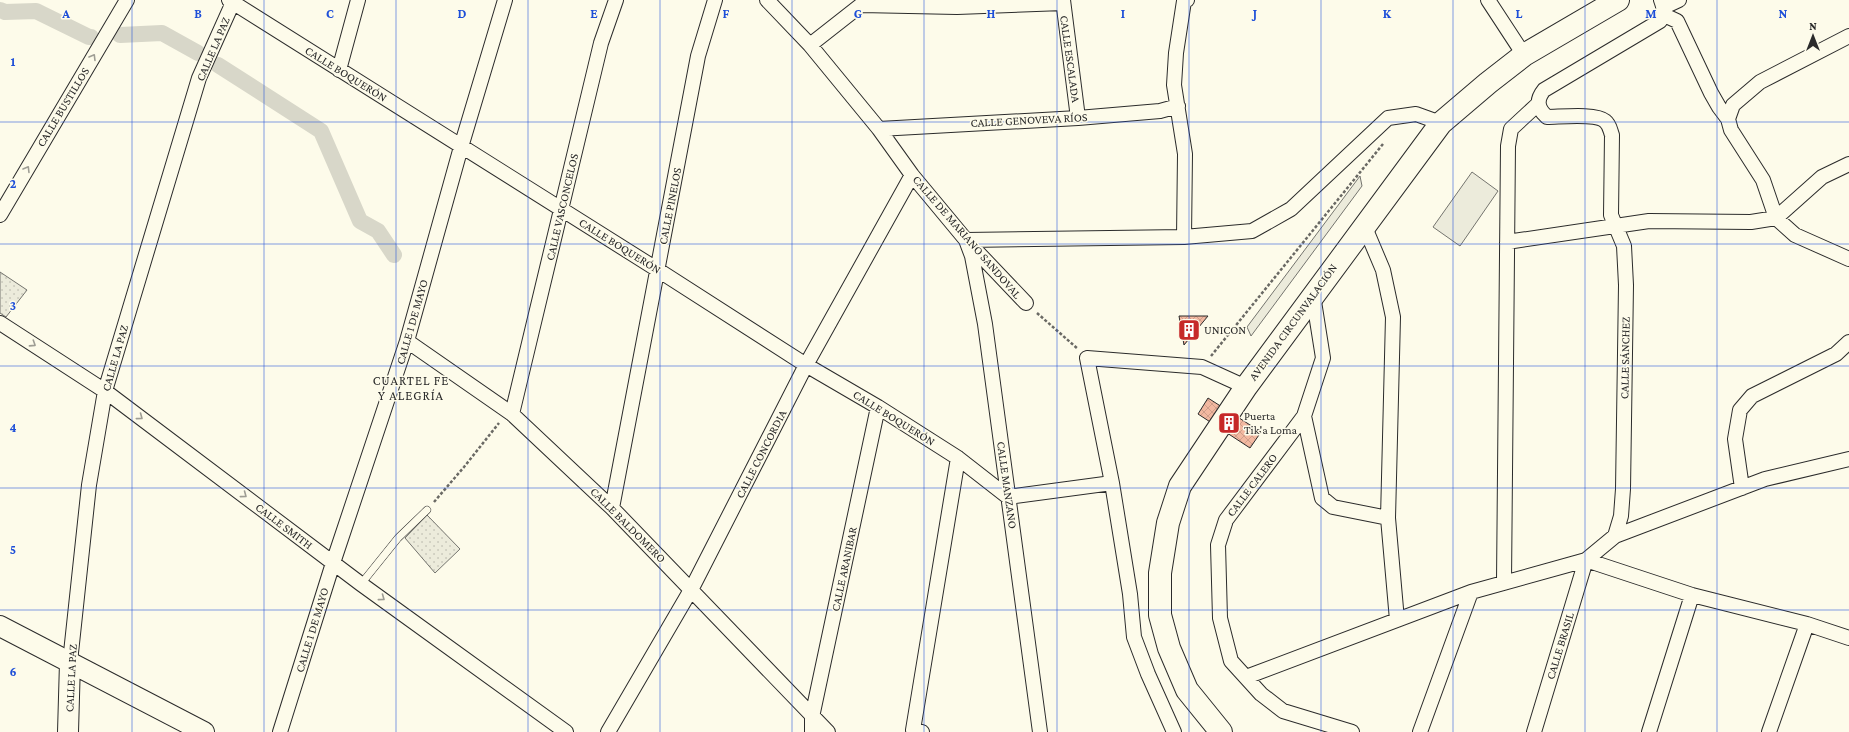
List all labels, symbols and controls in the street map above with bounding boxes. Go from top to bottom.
text: A [61,6,70,21]
text: B [194,6,202,21]
text: C [326,6,334,21]
text: D [458,6,467,21]
text: E [590,6,598,21]
text: F [723,6,730,21]
text: G [854,6,862,21]
text: H [987,6,996,21]
text: I [1121,6,1125,21]
text: J [1251,6,1257,21]
text: K [1383,6,1392,21]
text: L [1516,6,1523,21]
text: M [1645,6,1657,21]
text: N [1779,6,1788,21]
street label: CALLE ESCALADA [1057,14,1083,104]
street label: CALLE LA PAZ [193,15,233,83]
north arrow [1793,16,1833,56]
text: N [1809,20,1817,32]
street label: CALLE BOQUERÓN [302,43,390,105]
text: 1 [11,54,16,69]
one-way arrow [89,54,96,61]
street label: CALLE BUSTILLOS [34,64,92,149]
street label: CALLE GENOVEVA RÍOS [970,110,1088,130]
street label: CALLE VASCONCELOS [543,152,581,262]
one-way arrow [22,166,30,173]
street label: CALLE PINELOS [656,166,684,246]
street label: CALLE DE MARIANO SANDOVAL [910,173,1024,301]
text: 2 [10,176,17,191]
street label: CALLE BOQUERÓN [576,215,664,277]
street label: AVENIDA CIRCUNVALACIÓN [1246,261,1340,383]
street label: CALLE 1 DE MAYO [393,278,431,366]
text: 3 [10,298,16,313]
building icon: UNICON [1176,317,1202,343]
street label: CALLE SÁNCHEZ [1617,317,1633,399]
street label: CALLE LA PAZ [99,323,131,393]
place label: UNICON [1204,323,1246,337]
one-way arrow [29,339,36,347]
district label: CUARTEL FE Y ALEGRÍA [373,373,449,403]
street label: CALLE BOQUERÓN [850,387,938,449]
street label: CALLE CONCORDIA [733,407,789,501]
place label: Puerta Tik'a Loma [1244,409,1298,437]
building icon: Puerta Tik'a Loma [1216,410,1242,436]
one-way arrow [136,412,143,419]
text: 4 [9,420,17,435]
street label: CALLE MANZANO [994,440,1020,530]
street label: CALLE CALERO [1224,451,1280,519]
street label: CALLE BALDOMERO [587,484,669,566]
one-way arrow [240,490,247,498]
street label: CALLE SMITH [253,500,316,552]
street label: CALLE ARANIBAR [828,525,860,613]
text: 5 [10,542,16,557]
street label: CALLE 1 DE MAYO [292,586,332,674]
one-way arrow [377,594,384,601]
street label: CALLE BRASIL [1543,611,1577,681]
street label: CALLE LA PAZ [62,644,80,712]
text: 6 [9,664,17,679]

